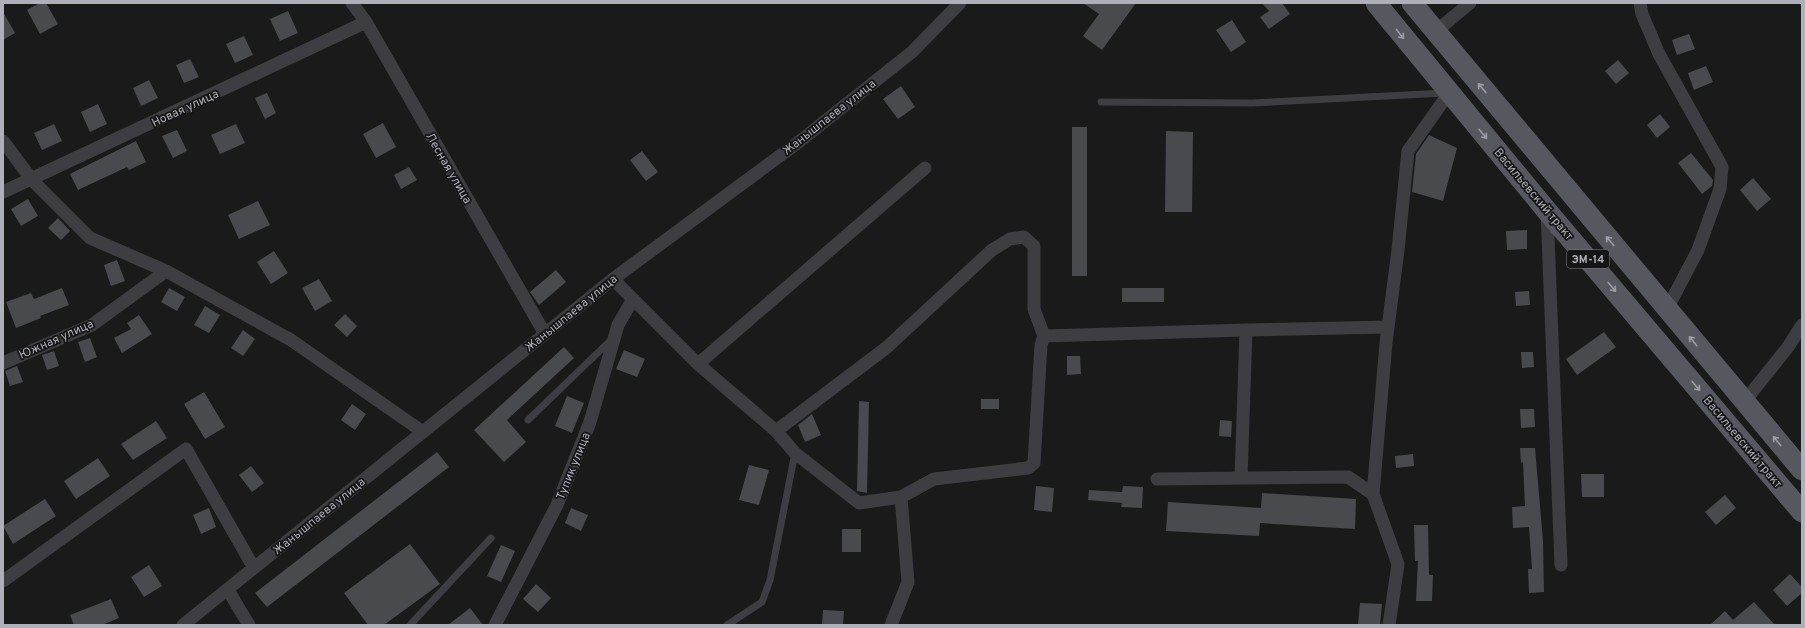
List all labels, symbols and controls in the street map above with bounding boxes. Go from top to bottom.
one-way arrow [1396,28,1405,39]
street label: Жанышпаева улица [780,76,880,159]
one-way arrow [1477,82,1486,93]
street label: Новая улица [149,86,222,131]
one-way arrow [1479,128,1487,139]
street label: Лесная улица [421,130,475,207]
street label: Васильевский тракт [1490,145,1577,244]
one-way arrow [1606,236,1615,246]
road number: ЭМ-14 [1567,250,1609,268]
street label: Жанышпаева улица [522,272,621,356]
one-way arrow [1607,282,1616,292]
street label: Южная улица [16,316,96,364]
one-way arrow [1689,335,1698,346]
one-way arrow [1691,381,1700,392]
street label: Васильевский тракт [1699,393,1786,492]
street label: Тупик улица [553,430,595,502]
one-way arrow [1772,435,1781,446]
street label: Жанышпаева улица [270,475,369,559]

